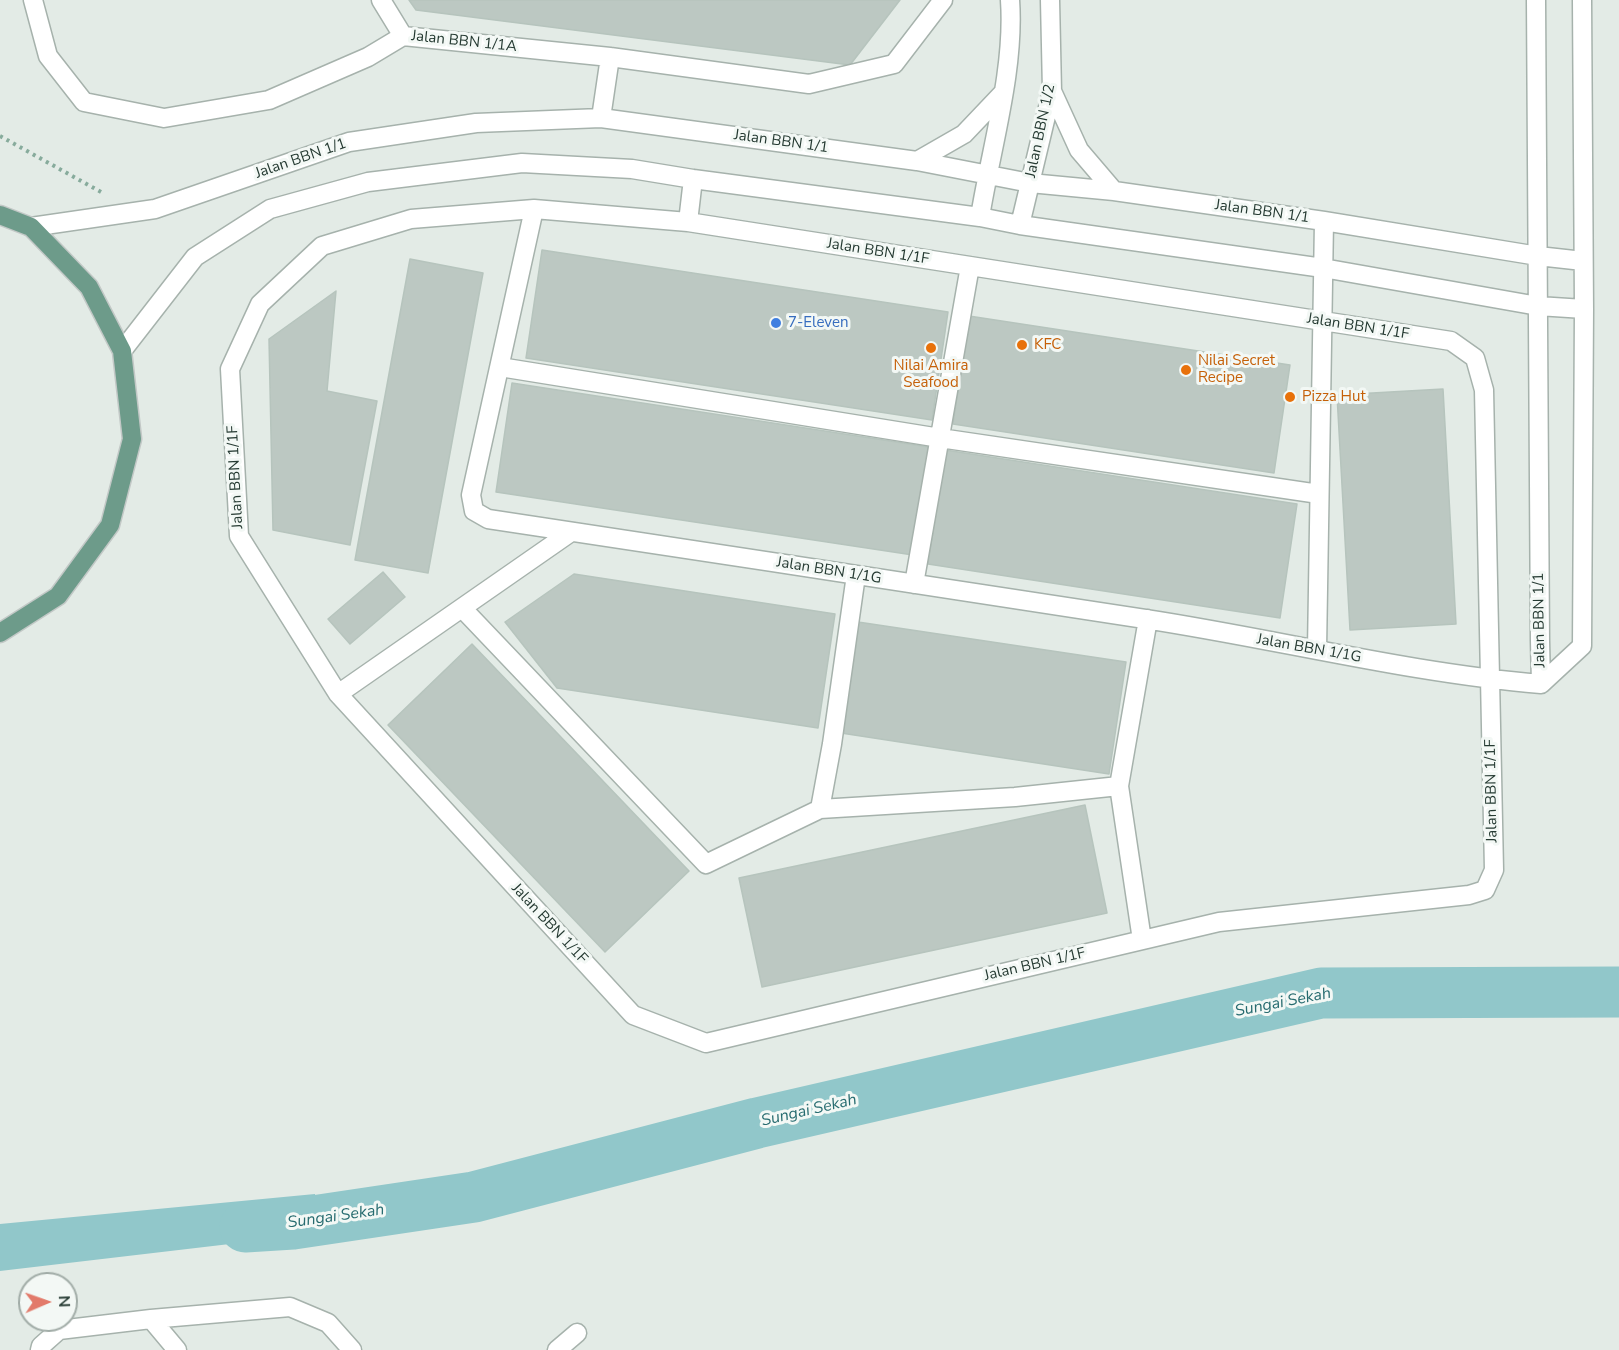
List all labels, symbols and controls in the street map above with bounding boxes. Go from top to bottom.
street label: Jalan BBN 1/1A [410,28,518,56]
street label: Jalan BBN 1/2 [1022,83,1060,179]
street label: Jalan BBN 1/1 [733,126,829,158]
street label: Jalan BBN 1/1 [253,135,349,183]
street label: Jalan BBN 1/1 [1214,196,1310,228]
street label: Jalan BBN 1/1F [826,235,930,269]
street label: Jalan BBN 1/1F [1306,310,1410,344]
place label: 7-Eleven [788,314,848,332]
marker: 7-Eleven [769,316,783,330]
place label: KFC [1034,336,1061,354]
marker: KFC [1015,338,1029,352]
marker: Nilai Amira Seafood [924,341,938,355]
place label: Nilai Secret Recipe [1198,352,1275,387]
place label: Nilai Amira Seafood [894,357,968,392]
marker: Nilai Secret Recipe [1179,363,1193,377]
place label: Pizza Hut [1302,388,1366,406]
marker: Pizza Hut [1283,390,1297,404]
street label: Jalan BBN 1/1F [224,425,248,529]
street label: Jalan BBN 1/1G [775,554,883,588]
street label: Jalan BBN 1/1 [1530,572,1550,668]
street label: Jalan BBN 1/1G [1255,631,1363,667]
street label: Jalan BBN 1/1F [1482,739,1502,843]
street label: Jalan BBN 1/1F [507,880,591,968]
street label: Jalan BBN 1/1F [983,945,1087,985]
water label: Sungai Sekah [1233,984,1333,1022]
water label: Sungai Sekah [759,1091,859,1131]
water label: Sungai Sekah [286,1201,386,1233]
north arrow [18,1272,78,1332]
text: N [53,1295,75,1308]

